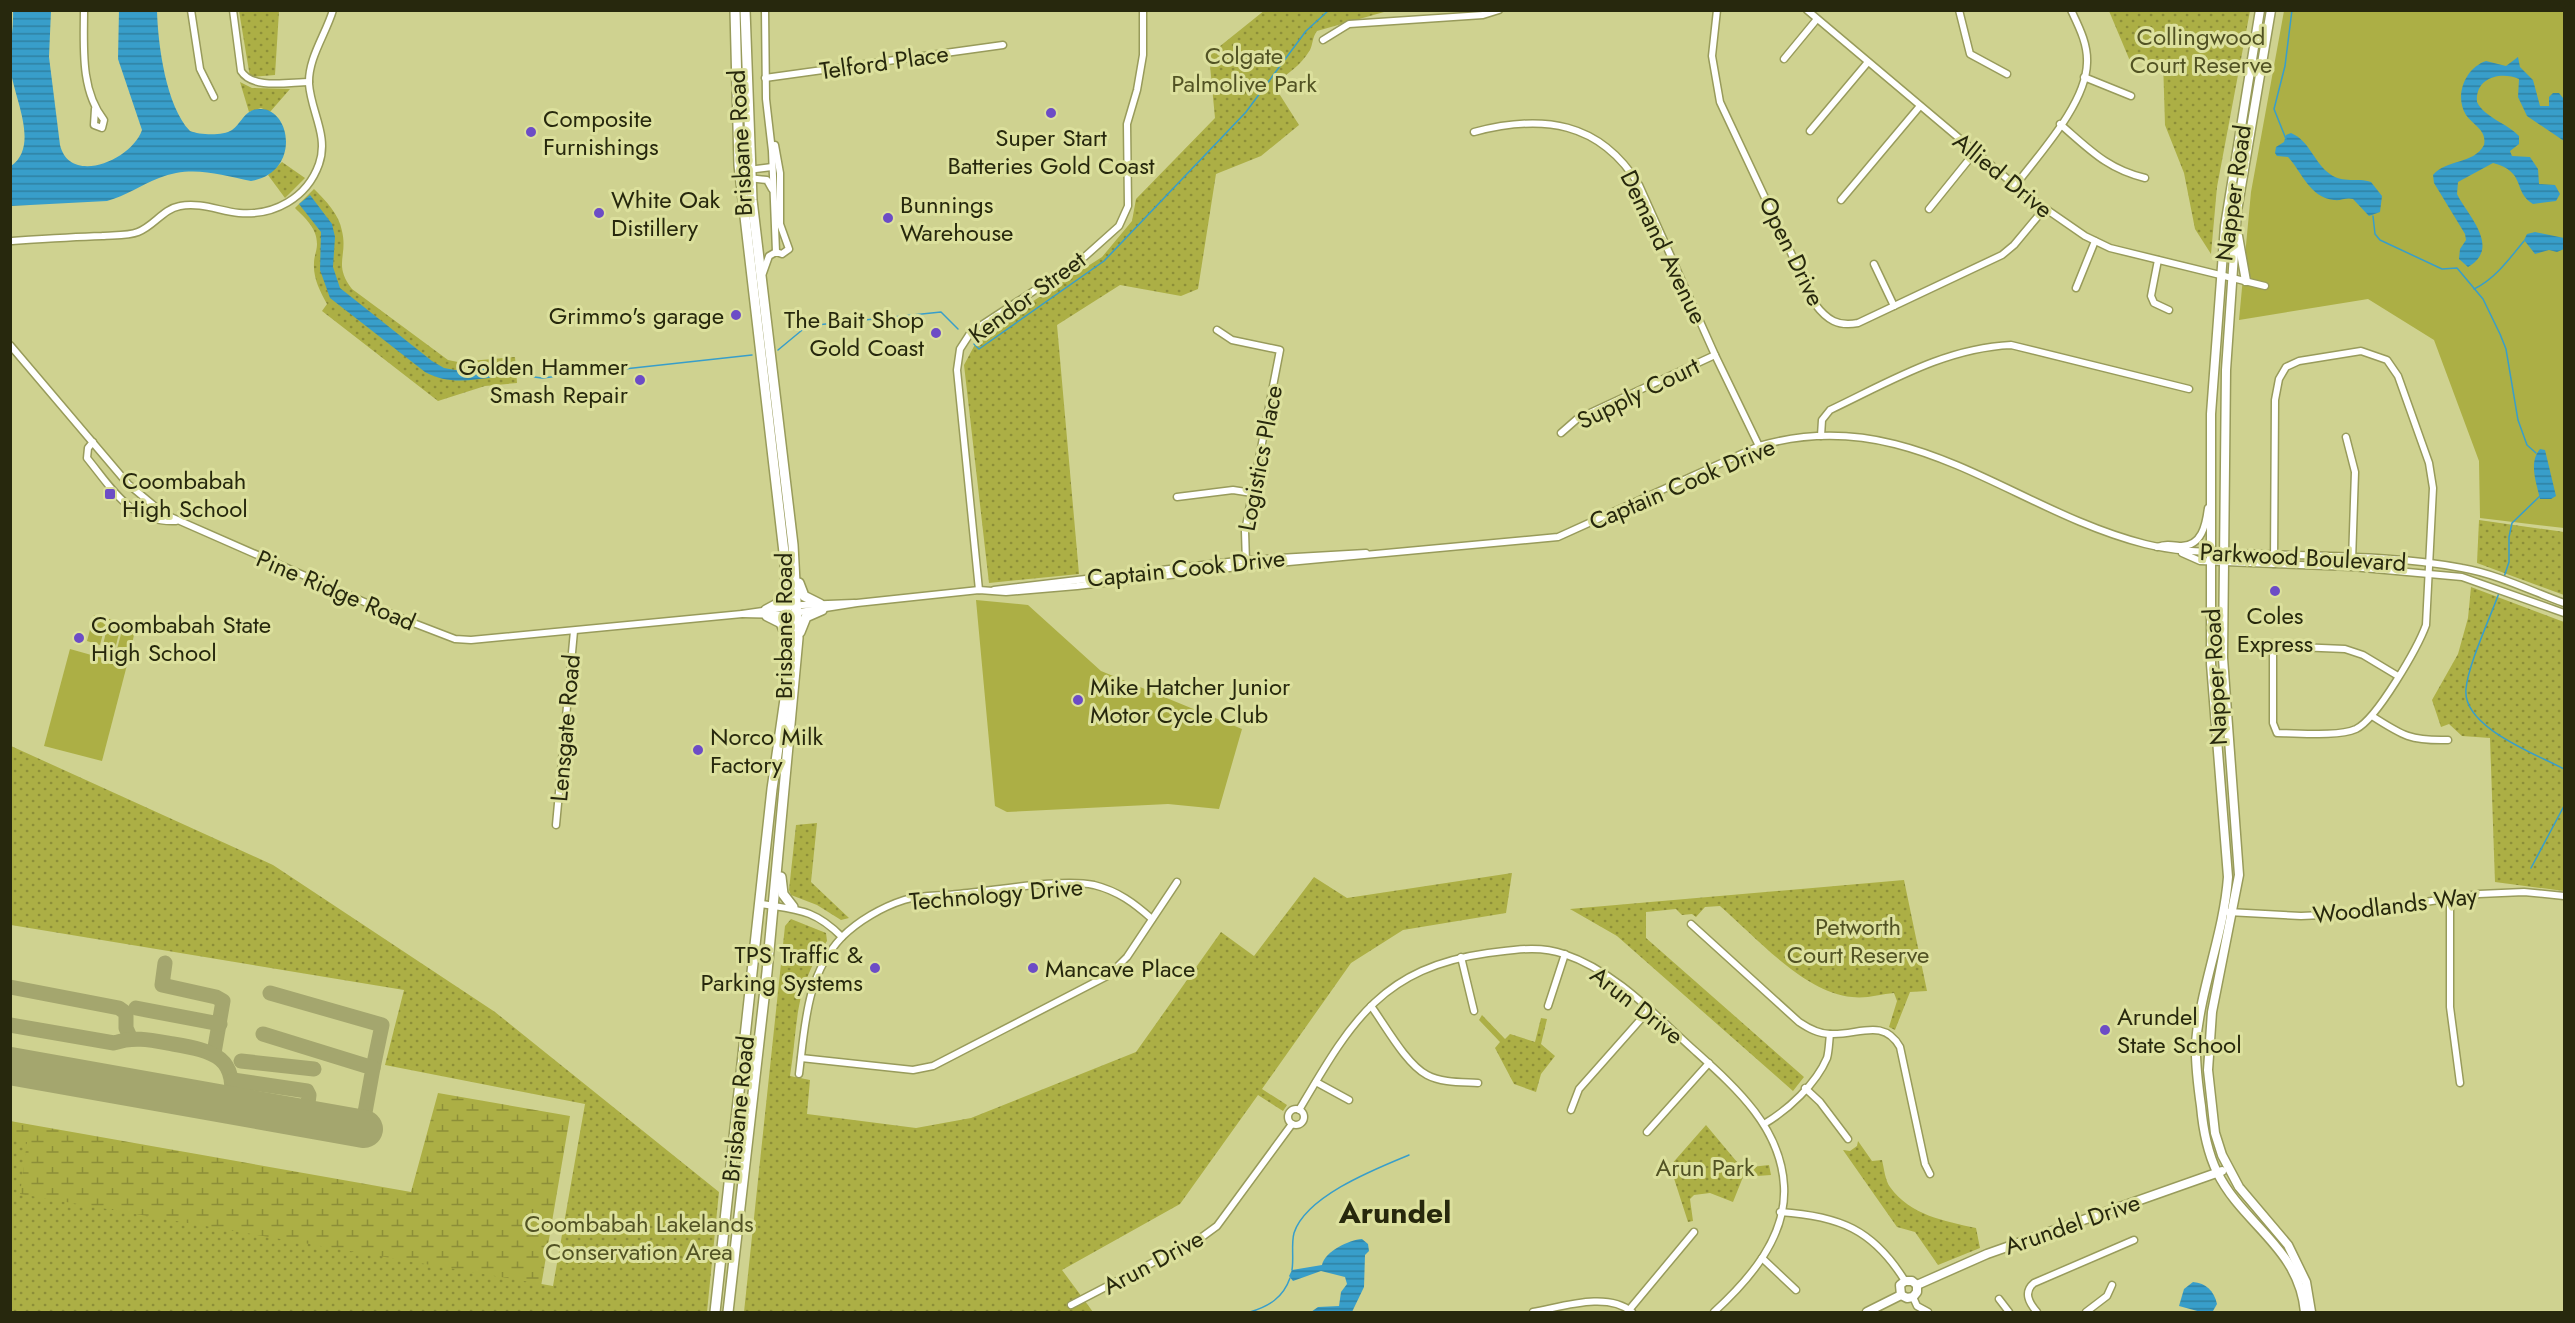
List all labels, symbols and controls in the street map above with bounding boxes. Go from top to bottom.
park label: Collingwood Court Reserve [2130,19,2272,82]
street label: Telford Place [817,36,951,88]
park label: Colgate Palmolive Park [1171,38,1317,101]
street label: Brisbane Road [719,69,761,217]
place label: Composite Furnishings [543,101,659,164]
marker: Super Start Batteries Gold Coast [1044,106,1058,120]
place label: Super Start Batteries Gold Coast [947,120,1155,183]
street label: Napper Road [2206,123,2260,263]
street label: Allied Drive [1945,124,2061,226]
marker: Composite Furnishings [524,125,538,139]
street label: Demand Avenue [1612,164,1716,330]
place label: White Oak Distillery [611,182,720,245]
place label: Bunnings Warehouse [900,187,1013,250]
street label: Open Drive [1750,190,1834,312]
marker: White Oak Distillery [592,206,606,220]
marker: Bunnings Warehouse [881,211,895,225]
street label: Kendor Street [961,242,1093,352]
place label: Grimmo's garage [549,298,724,333]
place label: The Bait Shop Gold Coast [784,302,924,365]
marker: Grimmo's garage [729,308,743,322]
marker: The Bait Shop Gold Coast [929,326,943,340]
street label: Supply Court [1571,348,1705,438]
place label: Golden Hammer Smash Repair [458,349,629,412]
marker: Golden Hammer Smash Repair [633,373,647,387]
street label: Logistics Place [1229,382,1291,534]
street label: Captain Cook Drive [1584,429,1780,539]
place label: Coombabah High School [122,463,248,526]
marker: Coombabah High School [103,487,117,501]
street label: Parkwood Boulevard [2199,534,2407,580]
street label: Captain Cook Drive [1085,540,1287,596]
street label: Pine Ridge Road [251,541,421,639]
street label: Brisbane Road [766,553,801,699]
marker: Coles Express [2268,584,2282,598]
place label: Coles Express [2237,598,2313,661]
place label: Coombabah State High School [91,607,271,670]
street label: Napper Road [2194,608,2236,746]
marker: Coombabah State High School [72,631,86,645]
street label: Lensgate Road [541,653,589,803]
place label: Mike Hatcher Junior Motor Cycle Club [1090,669,1291,732]
marker: Mike Hatcher Junior Motor Cycle Club [1071,693,1085,707]
place label: Norco Milk Factory [710,719,824,782]
marker: Norco Milk Factory [691,743,705,757]
street label: Technology Drive [908,869,1084,919]
street label: Woodlands Way [2311,878,2480,932]
park label: Petworth Court Reserve [1787,909,1929,972]
place label: TPS Traffic & Parking Systems [701,937,863,1000]
place label: Mancave Place [1045,951,1195,986]
street label: Arun Drive [1583,957,1691,1053]
marker: TPS Traffic & Parking Systems [868,961,882,975]
marker: Mancave Place [1026,961,1040,975]
place label: Arundel State School [2117,999,2242,1062]
marker: Arundel State School [2098,1023,2112,1037]
street label: Brisbane Road [713,1034,763,1184]
park label: Arun Park [1655,1150,1755,1185]
street label: Arundel Drive [1999,1184,2145,1264]
district label: Arundel [1338,1191,1451,1234]
park label: Coombabah Lakelands Conservation Area [524,1206,754,1269]
street label: Arun Drive [1096,1221,1210,1303]

